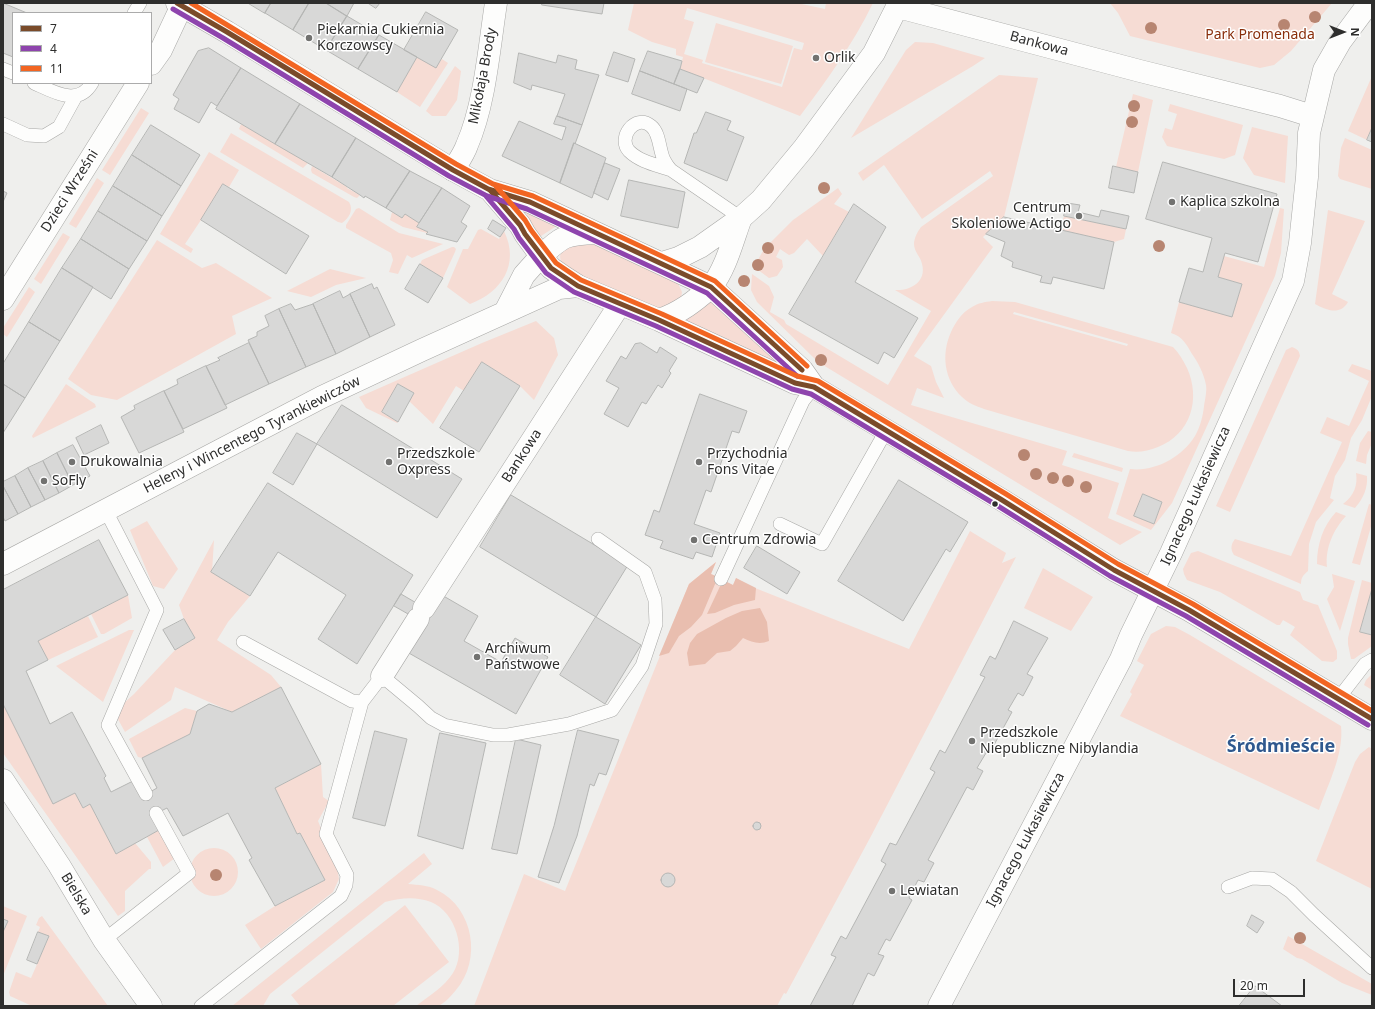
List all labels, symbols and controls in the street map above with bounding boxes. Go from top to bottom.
legend [12,12,152,84]
north arrow [1323,12,1363,52]
text: 7 [50,20,57,37]
place label: Piekarnia Cukiernia Korczowscy [317,22,444,54]
street label: Mikołaja Brody [465,26,501,126]
park label: Park Promenada [1205,27,1315,43]
street label: Bankowa [1008,28,1070,60]
text: N [1348,28,1363,36]
marker: Piekarnia Cukiernia Korczowscy [304,33,314,43]
text: 4 [50,40,57,57]
place label: Orlik [824,50,855,66]
marker: Orlik [811,53,821,63]
text: 11 [50,60,64,77]
street label: Dzieci Wrześni [38,147,102,235]
place label: Kaplica szkolna [1180,194,1280,210]
marker: Kaplica szkolna [1167,197,1177,207]
place label: Centrum Skoleniowe Actigo [951,200,1071,232]
marker: Centrum Skoleniowe Actigo [1074,211,1084,221]
street label: Heleny i Wincentego Tyrankiewiczów [141,373,363,497]
street label: Ignacego Łukasiewicza [1158,424,1234,568]
street label: Bankowa [499,426,545,486]
place label: Przedszkole Oxpress [397,446,475,478]
place label: Przychodnia Fons Vitae [707,446,788,478]
place label: Drukowalnia [80,454,163,470]
marker: Drukowalnia [67,457,77,467]
marker: Przedszkole Oxpress [384,457,394,467]
marker: Przychodnia Fons Vitae [694,457,704,467]
place label: SoFly [52,473,86,489]
marker: SoFly [39,476,49,486]
unlabelled marker [990,499,1000,509]
place label: Centrum Zdrowia [702,532,816,548]
marker: Centrum Zdrowia [689,535,699,545]
place label: Archiwum Państwowe [485,641,560,674]
marker: Archiwum Państwowe [472,652,482,662]
place label: Przedszkole Niepubliczne Nibylandia [980,725,1139,758]
marker: Przedszkole Niepubliczne Nibylandia [967,736,977,746]
district label: Śródmieście [1227,736,1335,758]
street label: Ignacego Łukasiewicza [983,770,1069,910]
street label: Bielska [57,870,95,918]
place label: Lewiatan [900,883,959,899]
marker: Lewiatan [887,886,897,896]
scale bar [1235,971,1307,997]
text: 20 m [1240,977,1268,994]

